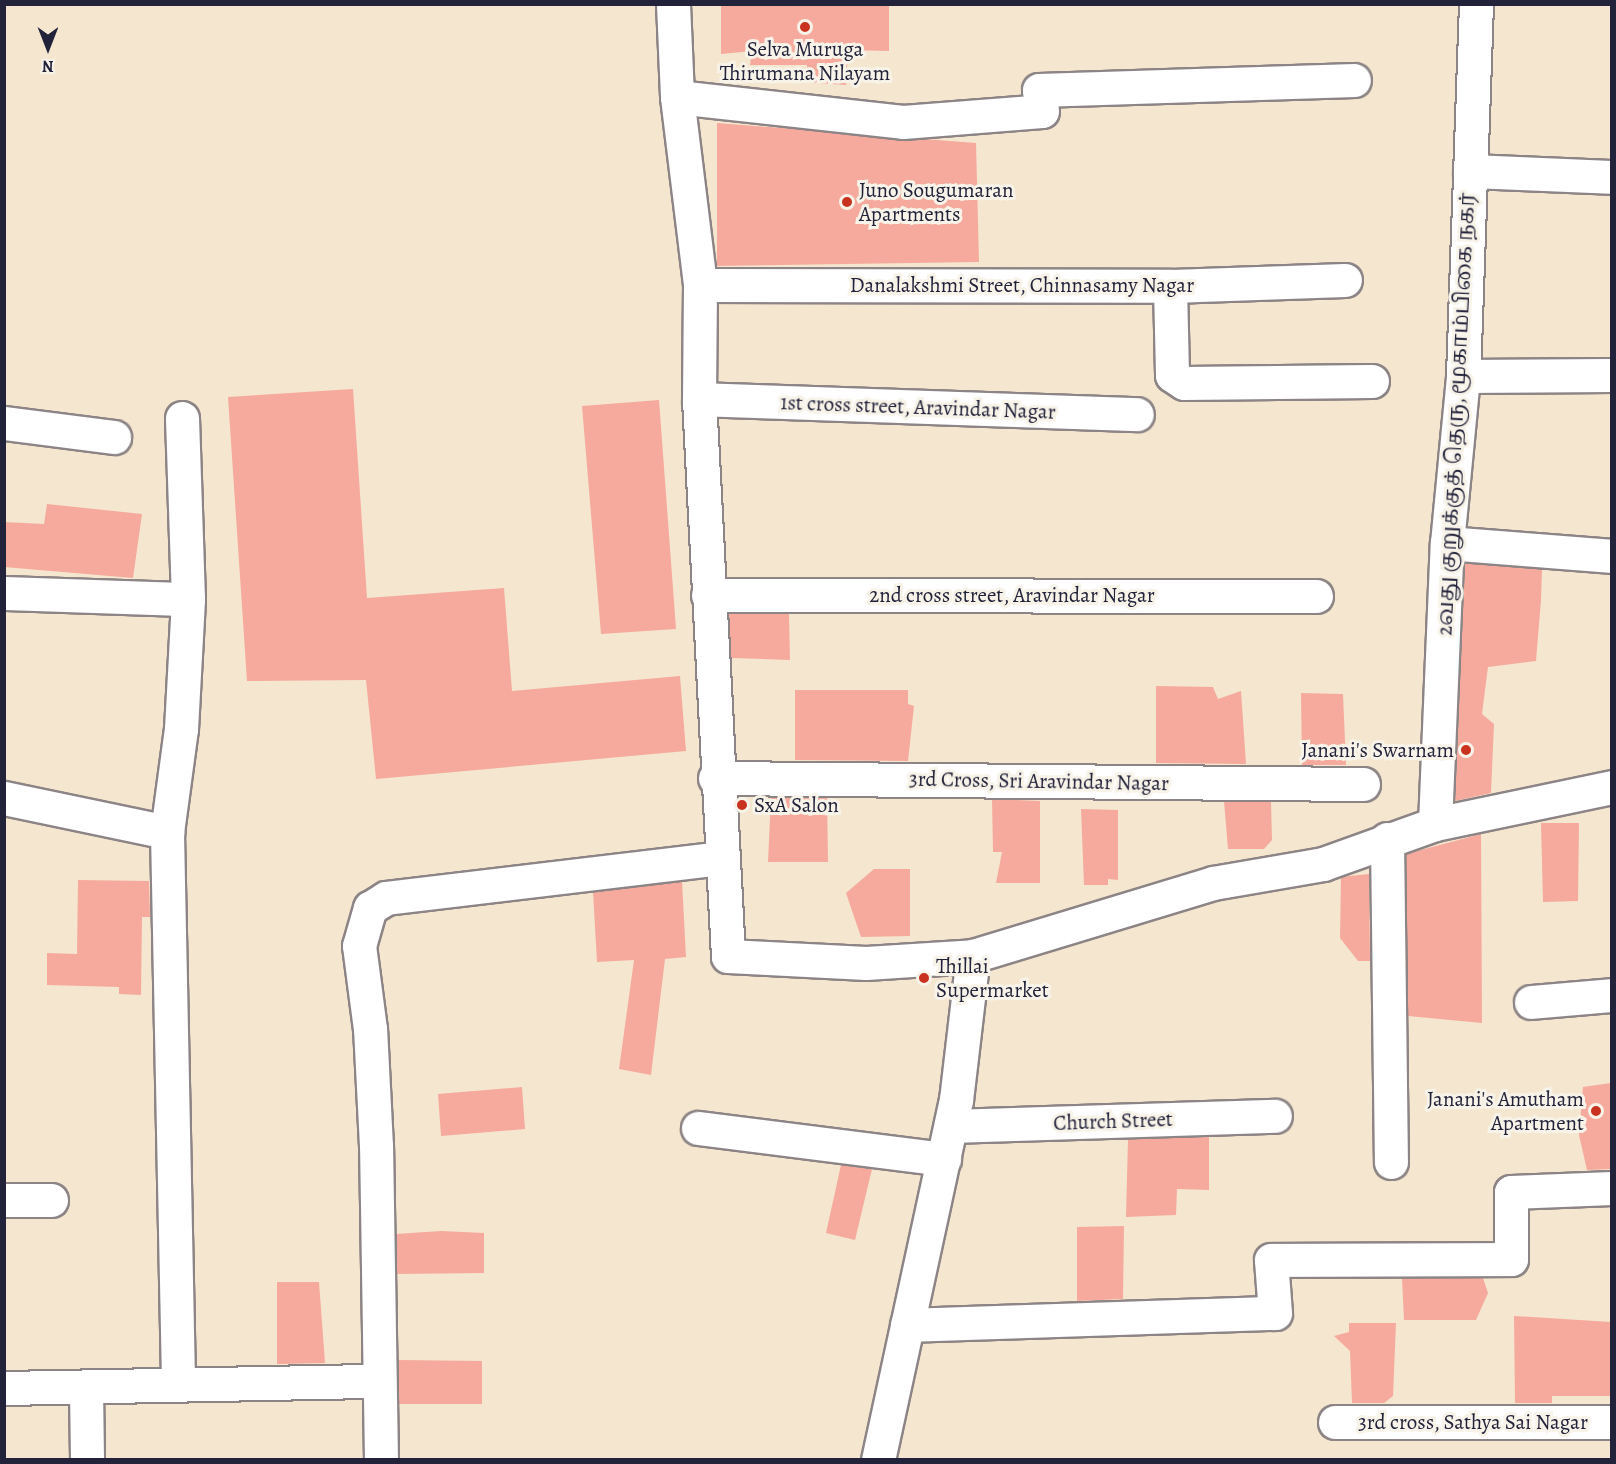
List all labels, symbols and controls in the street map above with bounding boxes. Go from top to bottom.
north arrow [18,18,78,78]
marker: Selva Muruga Thirumana Nilayam [798,20,812,34]
place label: Selva Muruga Thirumana Nilayam [720,36,890,86]
text: N [42,55,54,77]
place label: Juno Sougumaran Apartments [859,177,1014,227]
street label: 2வது குறுக்குத் தெரு, மூகாம்பிகை நகர் [1432,192,1480,636]
marker: Juno Sougumaran Apartments [840,195,854,209]
street label: Danalakshmi Street, Chinnasamy Nagar [850,272,1194,298]
street label: 1st cross street, Aravindar Nagar [780,390,1056,424]
street label: 2nd cross street, Aravindar Nagar [869,582,1155,608]
place label: Janani's Swarnam [1301,737,1454,763]
marker: Janani's Swarnam [1459,743,1473,757]
street label: 3rd Cross, Sri Aravindar Nagar [909,766,1169,796]
place label: SxA Salon [754,792,839,818]
marker: SxA Salon [735,798,749,812]
place label: Thillai Supermarket [936,953,1049,1003]
marker: Thillai Supermarket [917,971,931,985]
place label: Janani's Amutham Apartment [1427,1086,1584,1136]
marker: Janani's Amutham Apartment [1589,1104,1603,1118]
street label: Church Street [1053,1106,1173,1136]
street label: 3rd cross, Sathya Sai Nagar [1358,1409,1588,1435]

